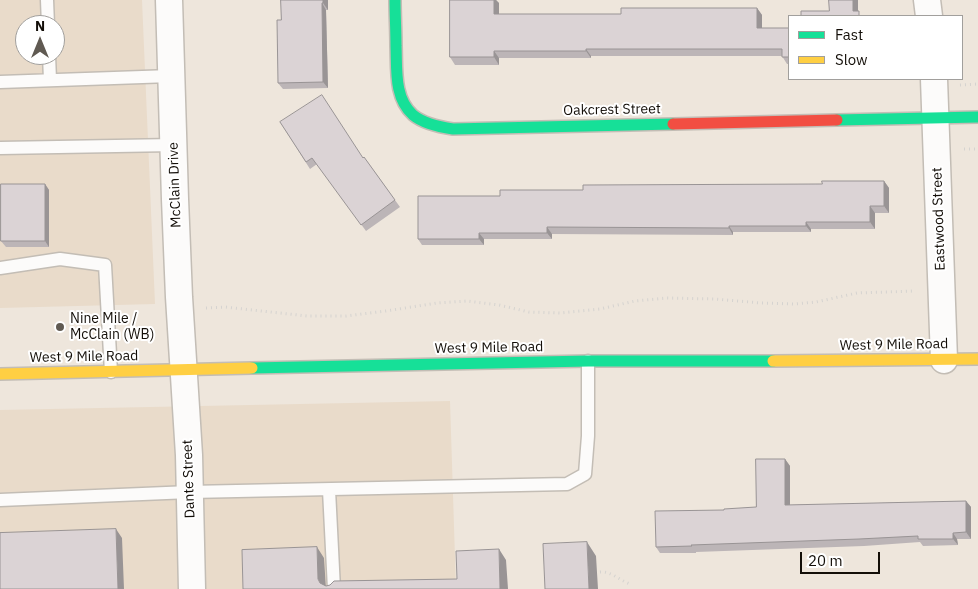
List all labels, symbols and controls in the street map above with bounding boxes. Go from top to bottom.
north arrow [15,15,65,65]
legend [788,15,963,80]
text: N [35,17,45,35]
text: Fast [835,25,863,44]
text: Slow [835,50,868,69]
street label: Oakcrest Street [563,101,661,119]
street label: McClain Drive [165,142,185,228]
street label: Eastwood Street [929,167,949,271]
place label: Nine Mile / McClain (WB) [70,311,154,344]
marker: Nine Mile / McClain (WB) [54,321,66,333]
street label: West 9 Mile Road [840,336,948,354]
street label: West 9 Mile Road [435,339,543,357]
street label: West 9 Mile Road [30,348,138,366]
street label: Dante Street [179,439,199,519]
scale bar [803,542,883,574]
text: 20 m [808,551,843,570]

